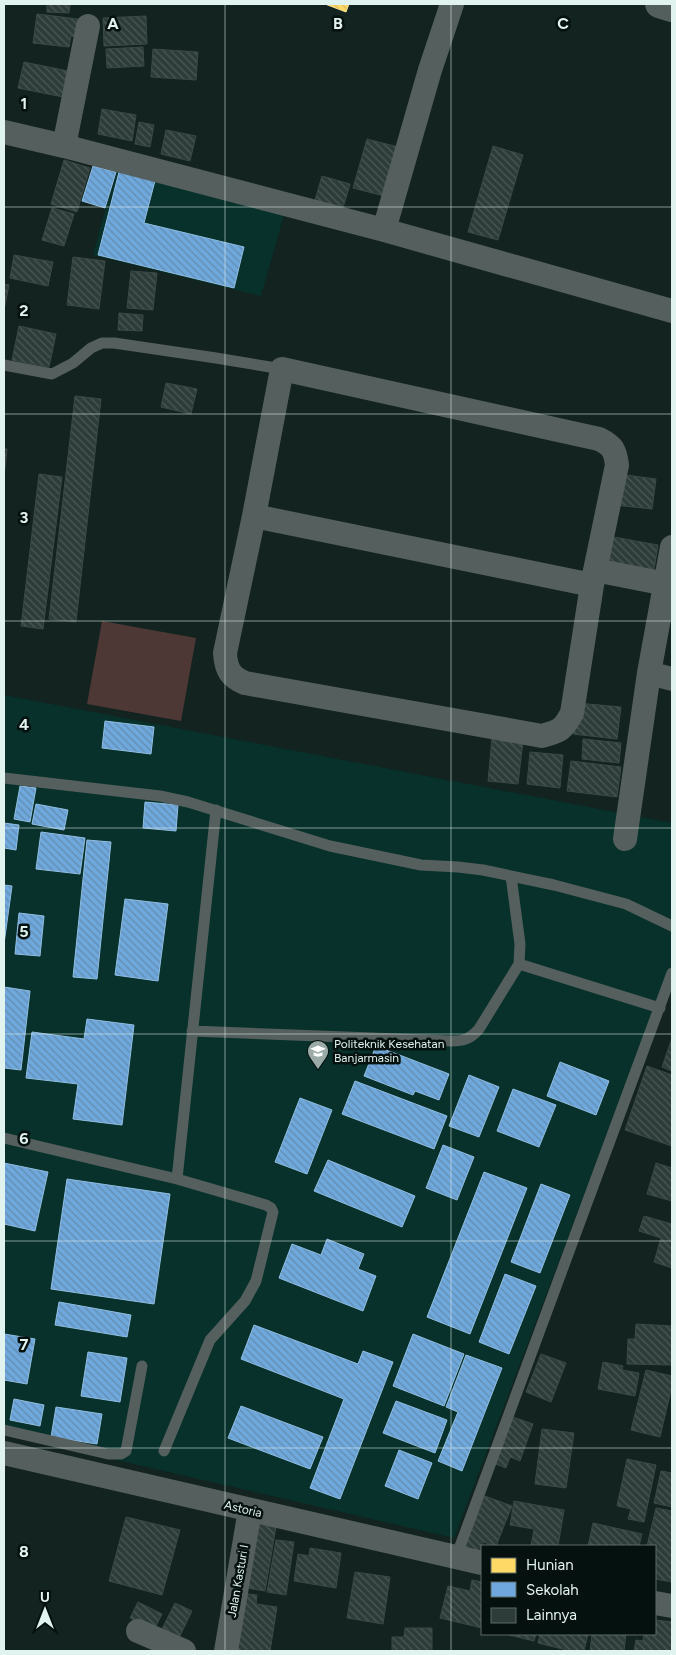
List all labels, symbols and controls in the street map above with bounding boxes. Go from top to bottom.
text: A [107,14,119,33]
text: B [333,14,343,33]
text: C [557,14,569,33]
text: 1 [21,94,27,113]
text: 2 [19,301,29,320]
text: 3 [20,508,29,527]
text: 4 [19,715,29,734]
text: 5 [19,922,29,941]
place label: Politeknik Kesehatan Banjarmasin [334,1037,445,1065]
school or university icon: Politeknik Kesehatan Banjarmasin [306,1039,330,1070]
text: 6 [19,1129,29,1148]
text: 7 [20,1335,29,1354]
street label: Astoria [223,1498,263,1520]
text: 8 [19,1542,29,1561]
street label: Jalan Kasturi I [225,1543,251,1619]
legend [481,1545,656,1635]
text: Hunian [526,1556,574,1574]
text: Sekolah [526,1581,579,1599]
north arrow [20,1585,70,1635]
text: U [40,1589,50,1606]
text: Lainnya [526,1606,577,1624]

